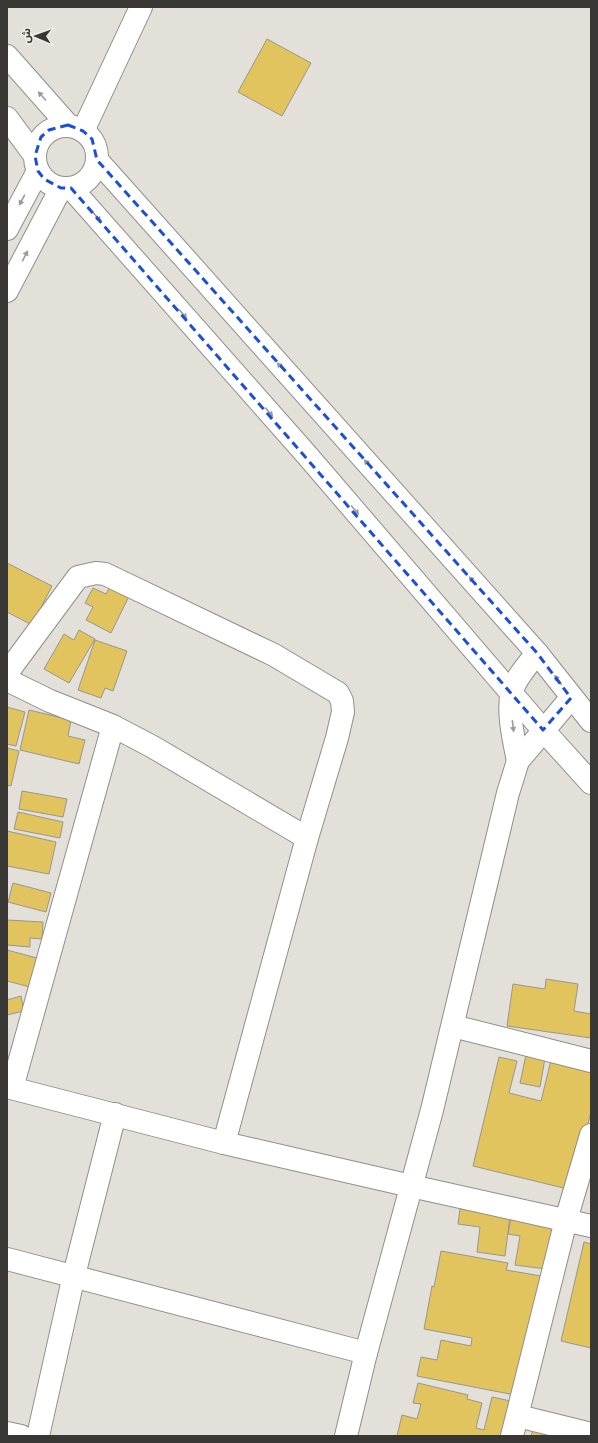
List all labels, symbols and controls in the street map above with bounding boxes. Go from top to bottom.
north arrow [16,16,56,56]
text: ش [20,28,33,43]
one-way arrow [38,91,47,101]
one-way arrow [19,194,26,206]
one-way arrow [93,212,102,222]
one-way arrow [22,251,29,262]
one-way arrow [179,309,188,320]
one-way arrow [277,362,286,372]
one-way arrow [265,407,274,417]
one-way arrow [364,459,373,468]
one-way arrow [350,505,359,515]
one-way arrow [469,577,478,586]
one-way arrow [553,675,562,686]
one-way arrow [509,720,516,733]

